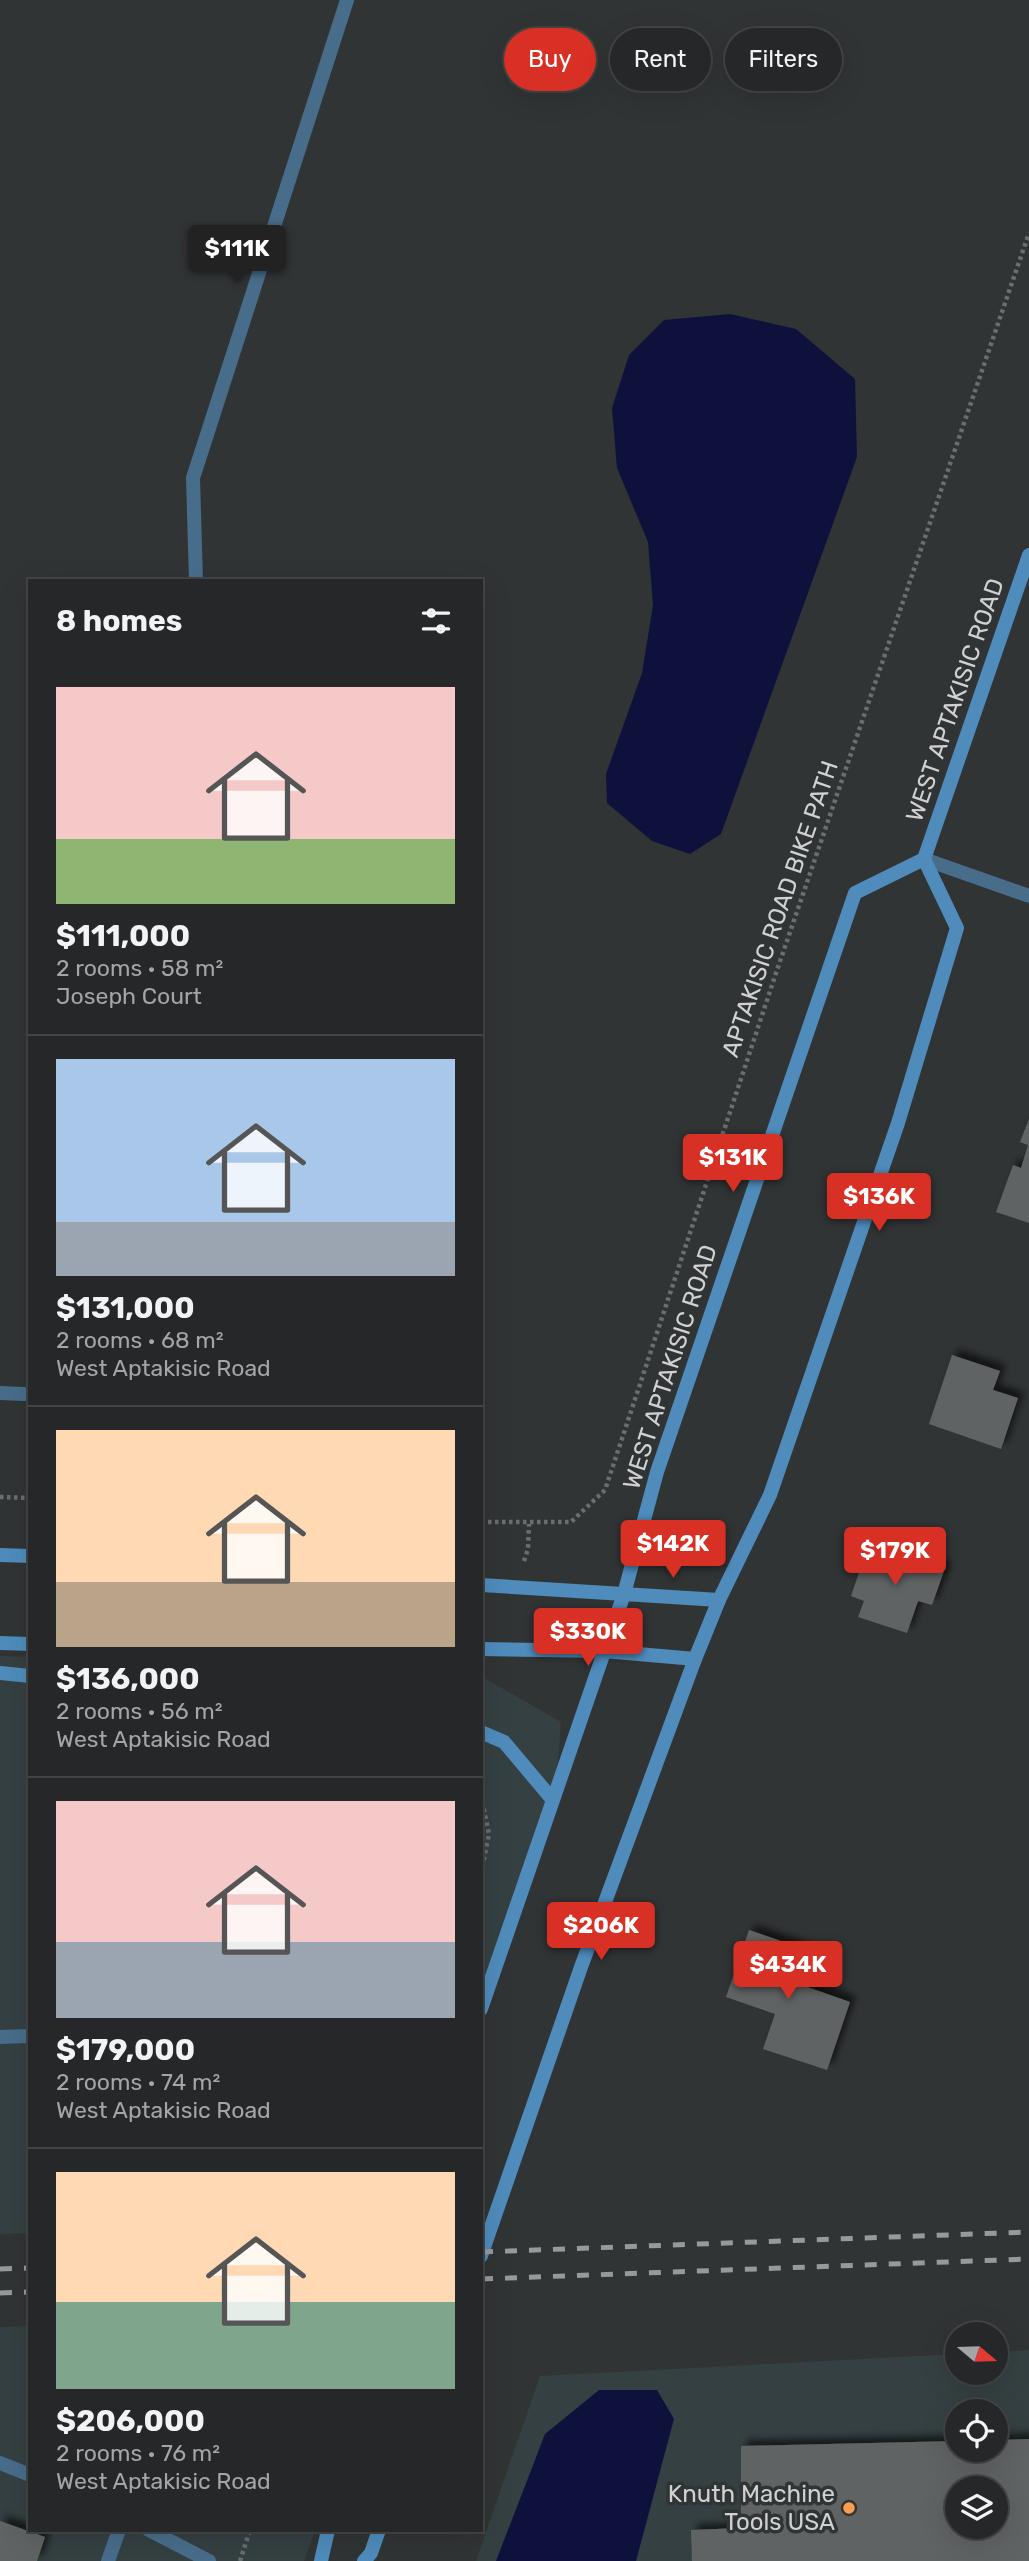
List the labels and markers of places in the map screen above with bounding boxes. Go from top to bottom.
pin: $111K [188,226,286,285]
pin: $131K [684,1134,782,1194]
pin: $136K [830,1174,928,1233]
pin: $142K [624,1520,722,1580]
pin: $179K [846,1528,944,1587]
pin: $330K [539,1608,637,1668]
pin: $206K [552,1902,650,1962]
pin: $434K [739,1941,837,2001]
place label: Knuth Machine Tools USA [668,2480,835,2536]
marker: Knuth Machine Tools USA [841,2500,857,2516]

